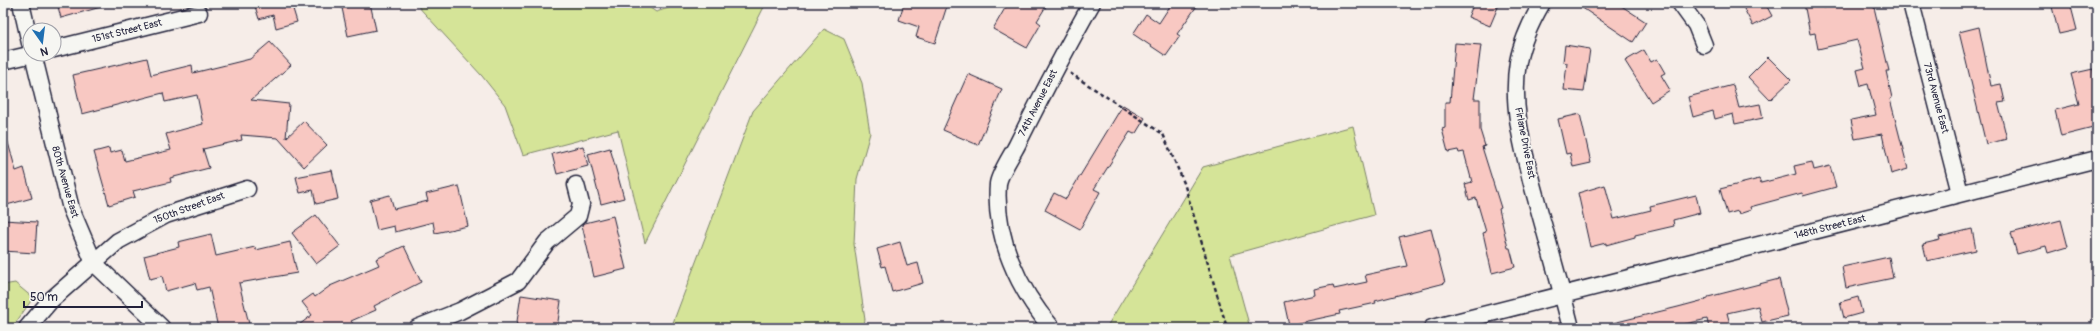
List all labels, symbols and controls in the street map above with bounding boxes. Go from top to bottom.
street label: 151st Street East [91,16,164,45]
north arrow [22,22,62,62]
text: N [39,44,49,59]
street label: 73rd Avenue East [1921,61,1951,136]
street label: 74th Avenue East [1016,67,1060,138]
street label: Firlane Drive East [1512,106,1538,181]
street label: 80th Avenue East [49,145,81,220]
street label: 150th Street East [152,189,227,226]
street label: 148th Street East [1793,212,1868,242]
scale bar [24,283,142,309]
text: 50 m [30,290,58,305]

